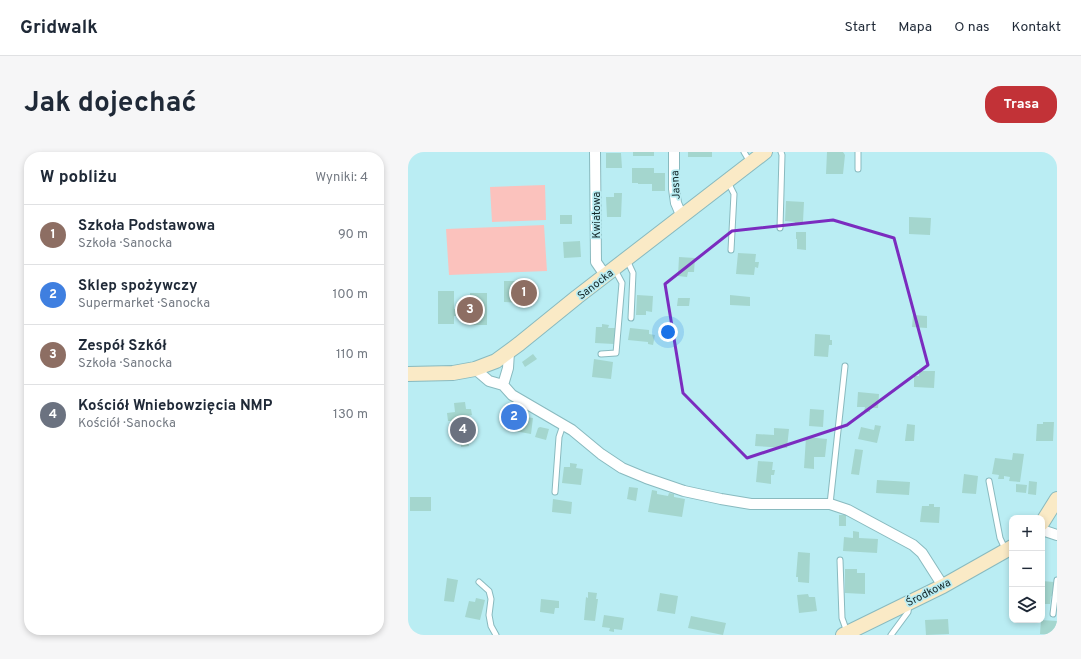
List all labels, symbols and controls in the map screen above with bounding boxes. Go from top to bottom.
text: Gridwalk [20,16,98,40]
text: Start [844,19,876,36]
text: Mapa [898,19,932,36]
text: O nas [954,19,990,36]
text: Kontakt [1012,19,1061,36]
text: Jak dojechać [24,86,197,122]
button: Trasa [985,86,1057,123]
text: W pobliżu [40,167,117,189]
text: Wyniki: 4 [315,170,368,186]
street label: Jasna [668,170,684,200]
street label: Kwiatowa [590,191,604,238]
text: Szkoła Podstawowa [78,217,215,236]
text: 1 [50,227,56,243]
text: 90 m [338,227,368,243]
text: Szkoła · Sanocka [78,236,172,252]
street label: Sanocka [575,266,617,303]
text: Sklep spożywczy [78,277,198,296]
pin: 1 [511,278,537,308]
text: 2 [49,287,57,303]
text: 100 m [332,287,368,303]
pin: 3 [457,295,483,325]
text: Supermarket · Sanocka [78,296,210,312]
your location [658,322,678,342]
text: Zespół Szkół [78,337,167,356]
text: 3 [49,347,57,363]
text: 110 m [336,347,368,363]
text: Szkoła · Sanocka [78,356,172,372]
text: Kościół Wniebowzięcia NMP [78,397,272,416]
pin: 2 [501,402,527,432]
text: 4 [49,407,57,423]
text: 130 m [333,407,368,423]
pin: 4 [450,415,476,445]
text: Kościół · Sanocka [78,416,176,432]
map controls [1009,515,1045,623]
button: + [1009,515,1045,551]
button: − [1009,551,1045,587]
street label: Środkowa [903,575,953,610]
button: layers [1009,587,1045,623]

